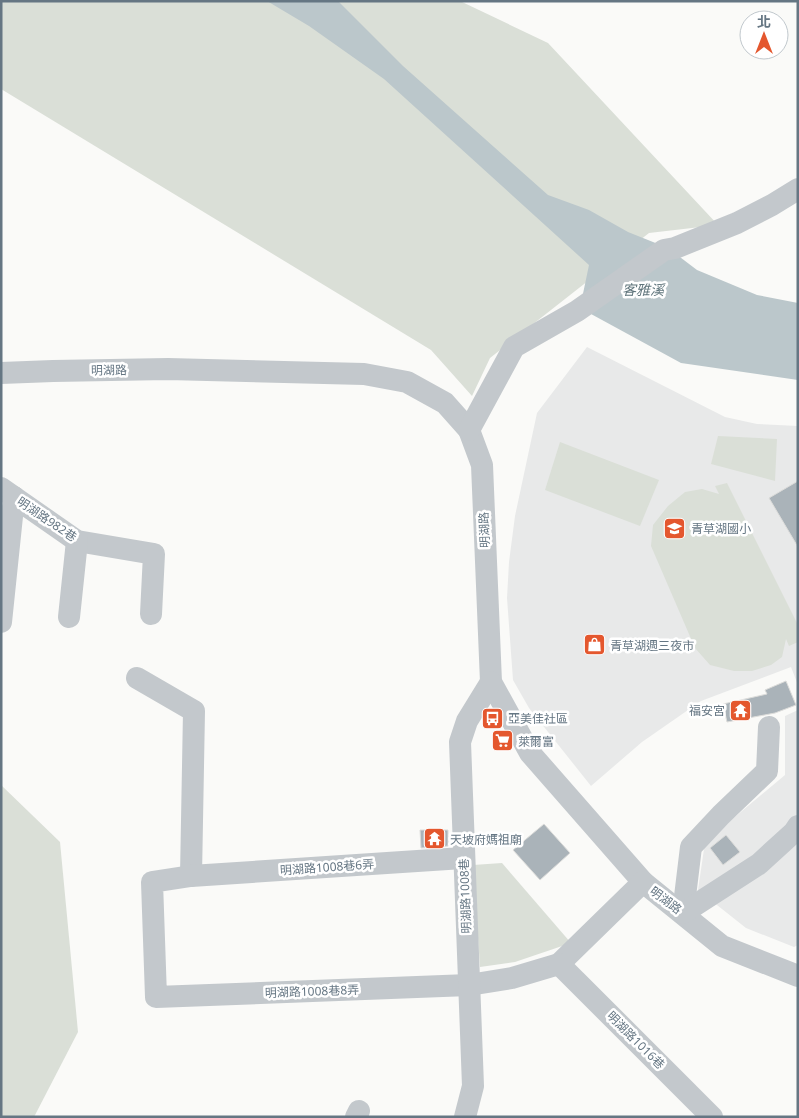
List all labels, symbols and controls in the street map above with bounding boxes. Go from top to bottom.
north arrow [739,10,789,60]
text: 北 [757,12,771,31]
water label: 客雅溪 [622,280,666,299]
street label: 明湖路 [91,361,127,379]
street label: 明湖路982巷 [14,493,80,545]
street label: 明湖路 [475,512,493,548]
school or university icon: 青草湖國小 [663,516,687,540]
place label: 青草湖國小 [691,520,751,537]
shop icon: 青草湖週三夜市 [582,633,606,657]
place label: 青草湖週三夜市 [610,637,694,654]
temple icon: 福安宮 [729,698,753,722]
place label: 福安宮 [689,702,725,719]
bus stop icon: 亞美佳社區 [480,706,504,730]
place label: 亞美佳社區 [508,710,568,727]
supermarket icon: 萊爾富 [490,729,514,753]
place label: 萊爾富 [518,733,554,750]
temple icon: 天坡府媽祖廟 [422,827,446,851]
place label: 天坡府媽祖廟 [450,831,522,848]
street label: 明湖路1008巷6弄 [279,855,375,879]
street label: 明湖路1008巷 [455,858,475,934]
street label: 明湖路 [647,882,685,918]
street label: 明湖路1008巷8弄 [265,981,359,1001]
street label: 明湖路1016巷 [603,1007,669,1073]

